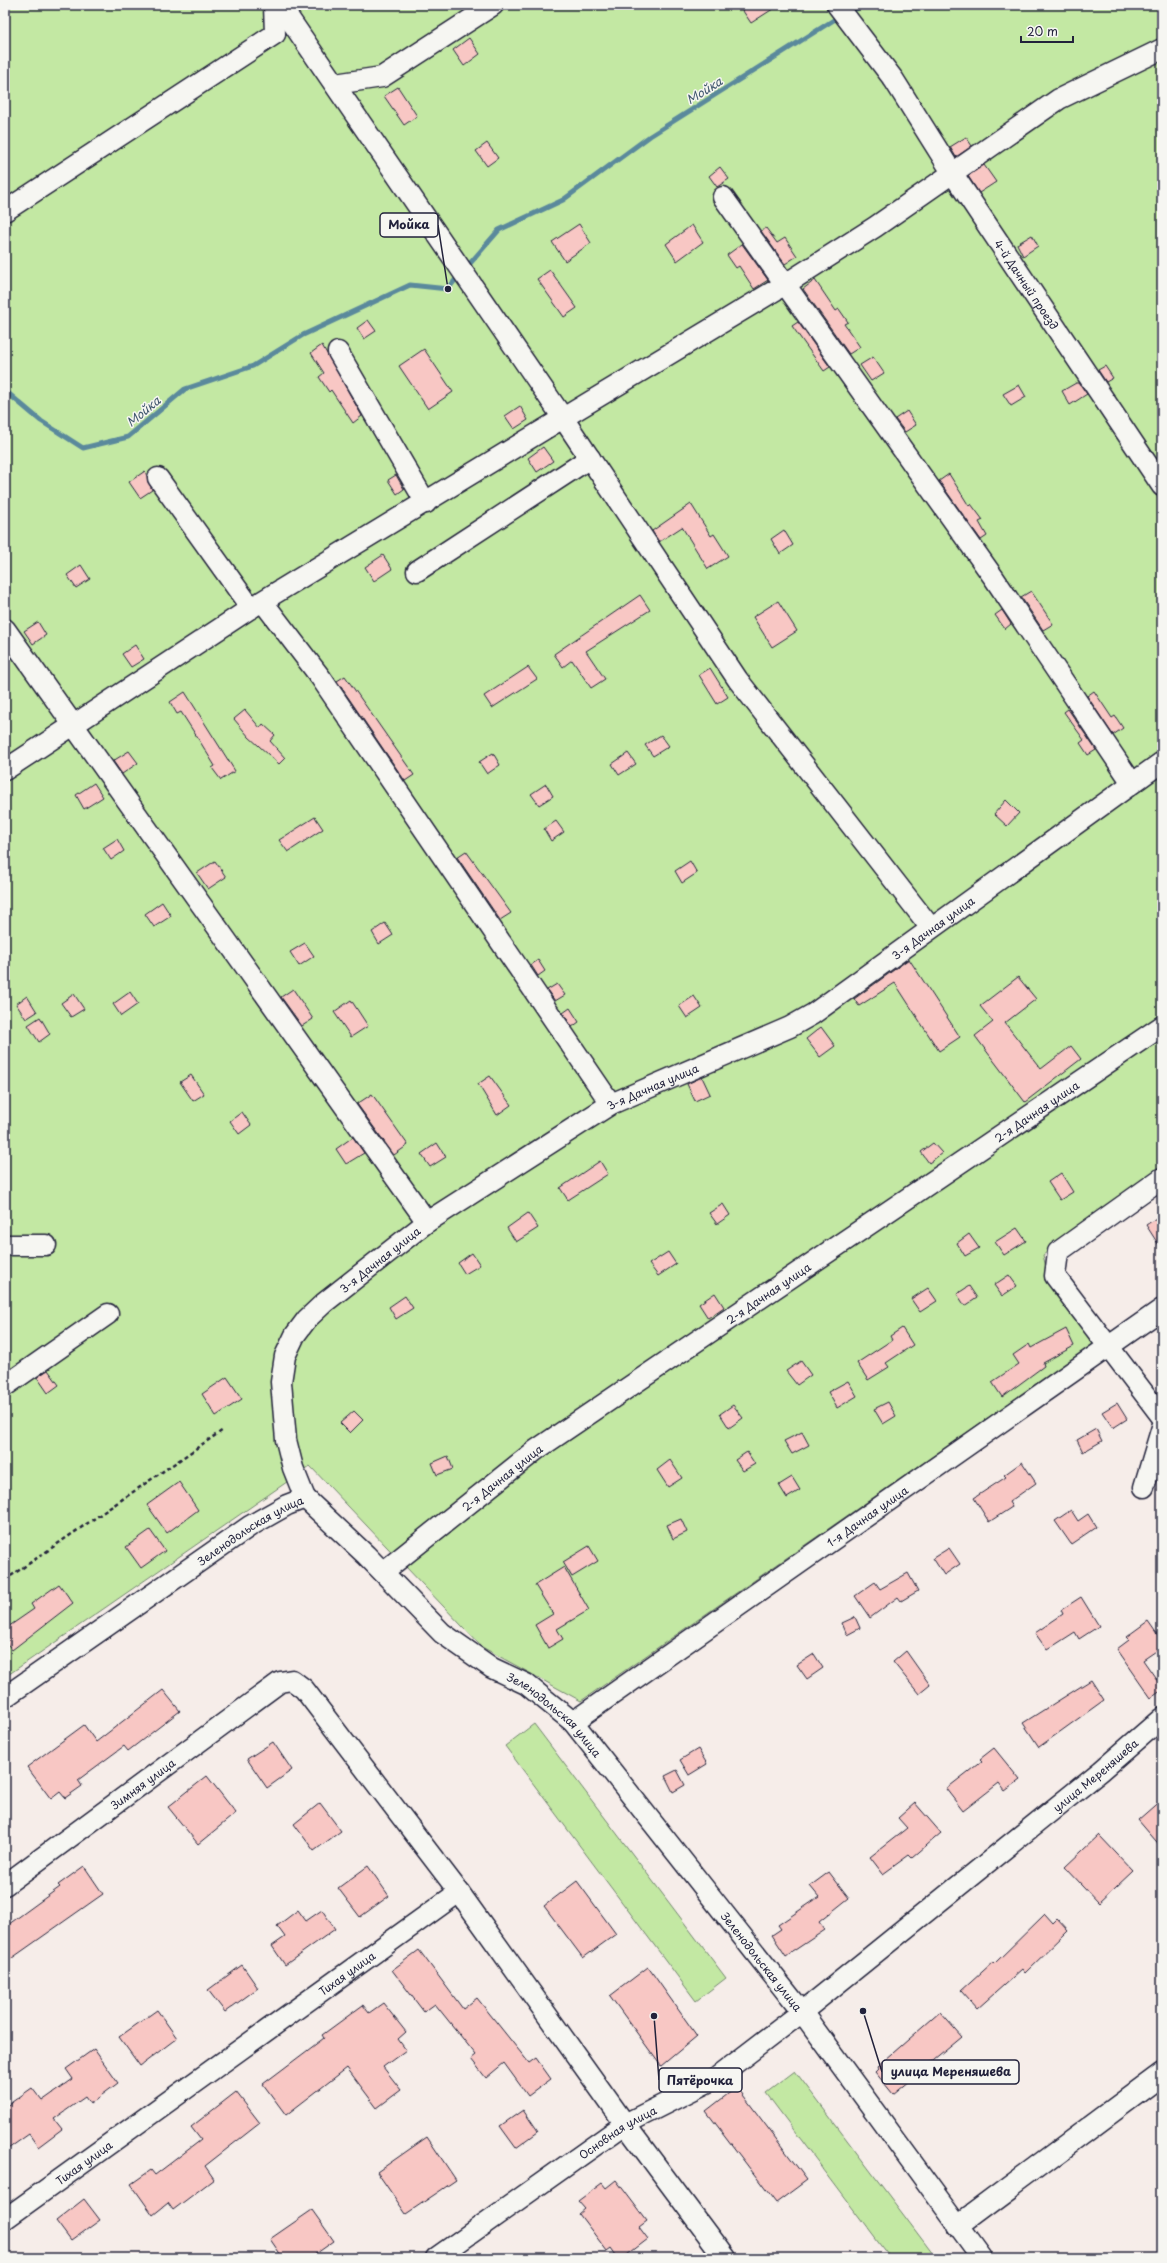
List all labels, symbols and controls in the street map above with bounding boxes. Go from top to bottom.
scale bar [1021,18,1073,44]
text: 20 m [1027,22,1058,40]
water label: Мойка [682,72,726,108]
callout: Мойка [380,213,438,237]
text: Мойка [388,215,430,233]
street label: 4-й Дачный проезд [991,236,1063,333]
water label: Мойка [122,391,164,431]
street label: 3-я Дачная улица [888,892,978,963]
street label: 3-я Дачная улица [603,1059,701,1113]
street label: 2-я Дачная улица [991,1076,1082,1146]
street label: 3-я Дачная улица [336,1222,424,1296]
street label: 2-я Дачная улица [722,1258,814,1328]
street label: 2-я Дачная улица [458,1440,546,1515]
street label: 1-я Дачная улица [823,1481,911,1550]
street label: Зеленодольская улица [194,1491,306,1569]
street label: Зеленодольская улица [504,1668,606,1760]
street label: улица Мереняшева [1049,1734,1142,1815]
street label: Зимняя улица [107,1754,178,1813]
street label: Зеленодольская улица [717,1908,807,2015]
street label: Тихая улица [315,1947,378,1999]
callout: улица Мереняшева [882,2060,1019,2084]
text: улица Мереняшева [891,2062,1011,2080]
callout: Пятёрочка [659,2068,742,2092]
text: Пятёрочка [667,2071,734,2089]
street label: Основная улица [575,2101,659,2163]
street label: Тихая улица [52,2136,116,2189]

